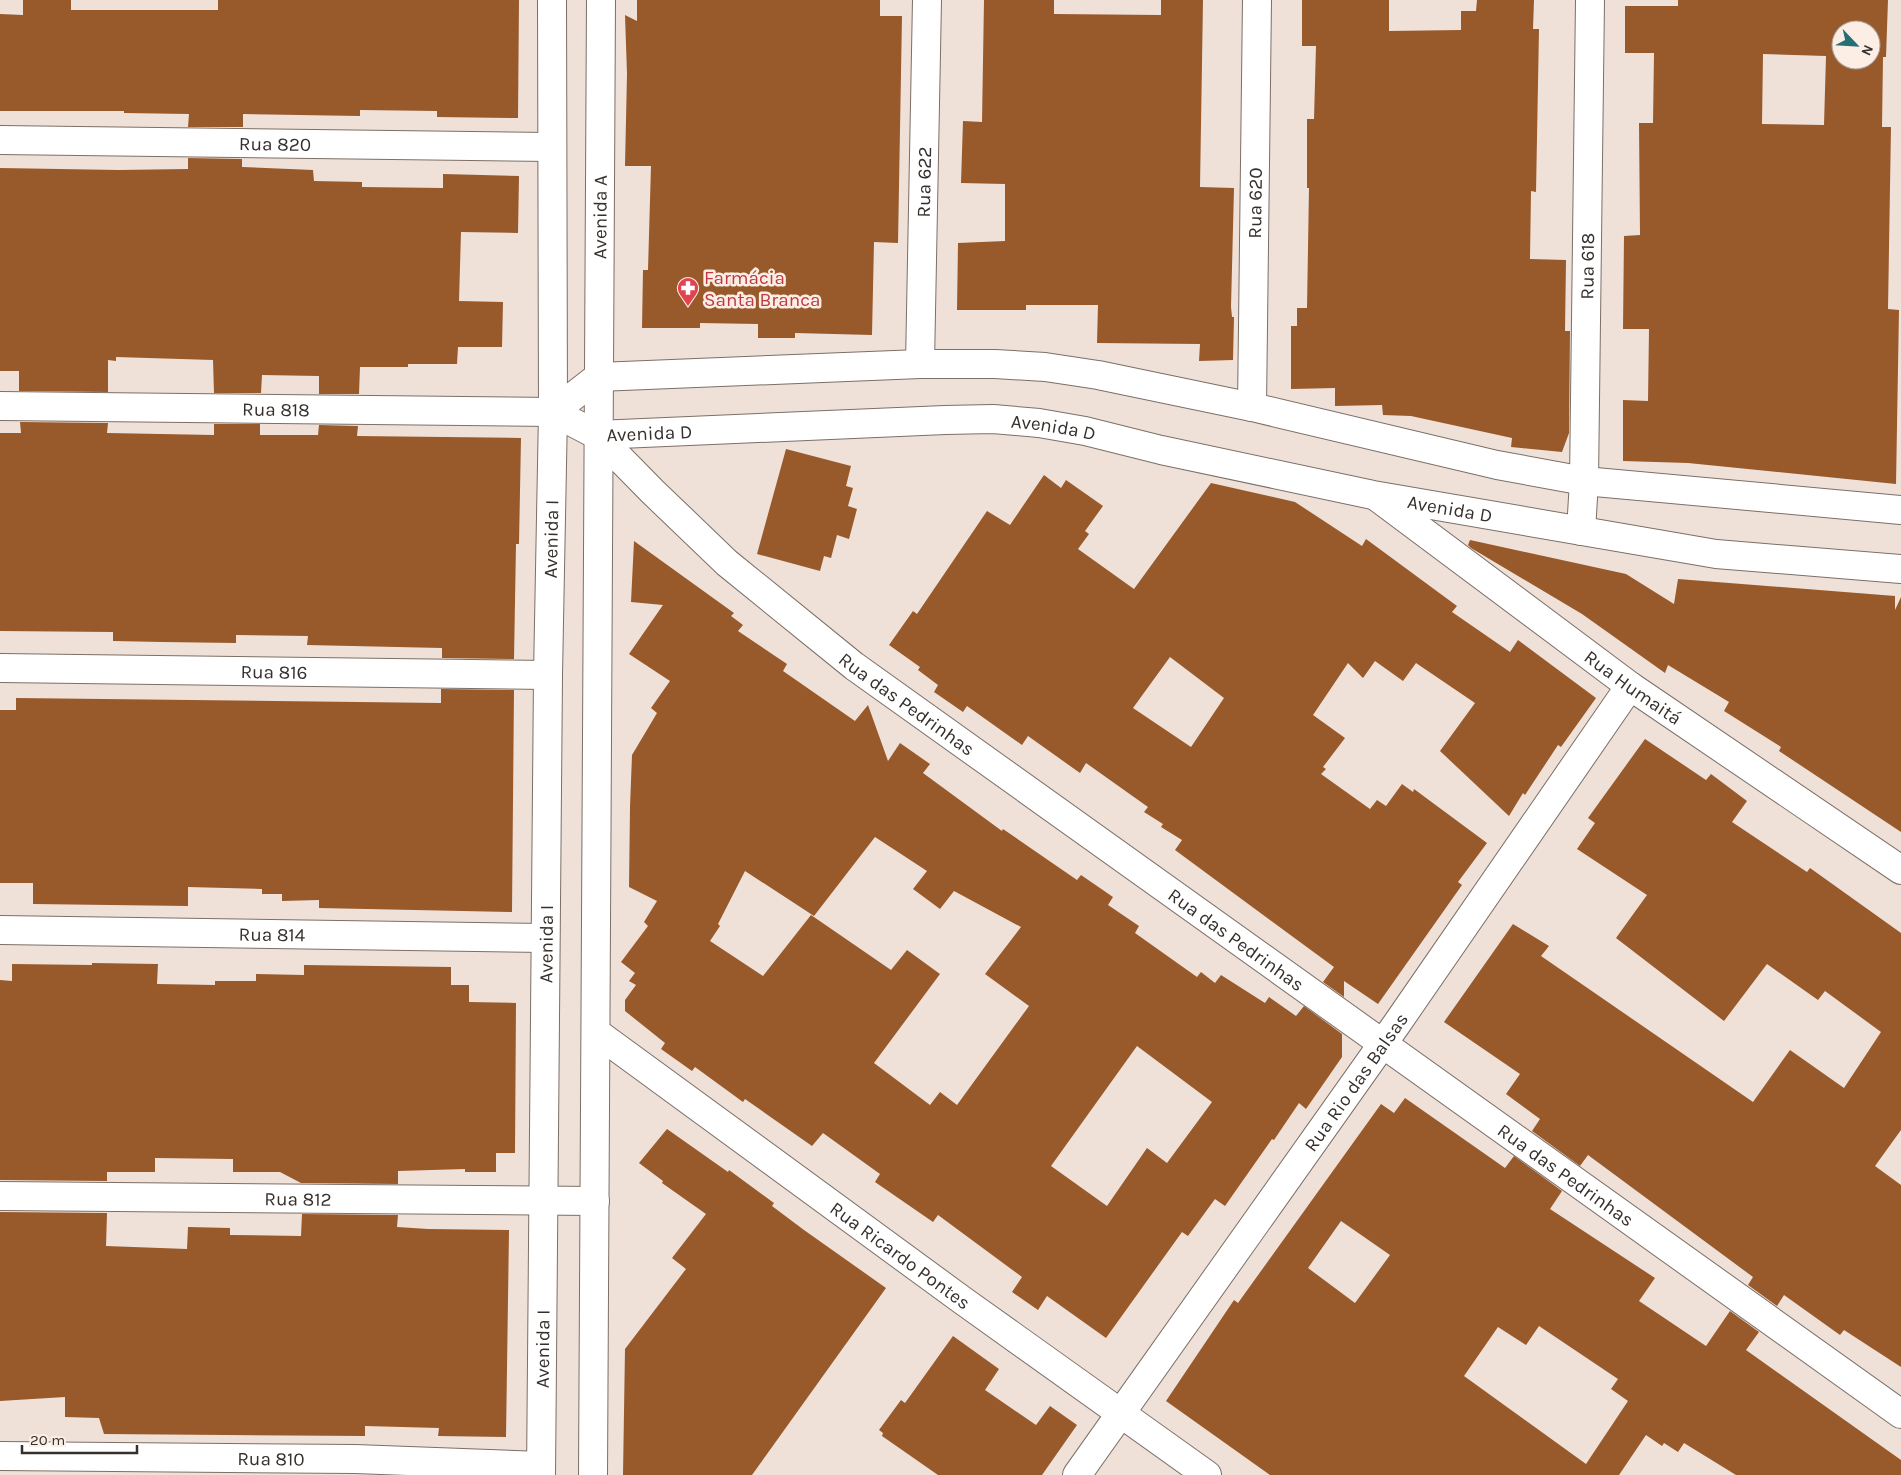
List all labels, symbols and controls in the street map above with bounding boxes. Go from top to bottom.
north arrow [1831,20,1881,70]
text: N [1858,42,1877,58]
street label: Rua 820 [239,133,311,156]
street label: Rua 622 [913,146,936,218]
street label: Rua 620 [1244,167,1267,239]
street label: Avenida A [589,175,612,259]
street label: Rua 618 [1576,232,1599,300]
place label: Farmácia Santa Branca [704,267,820,311]
pharmacy icon: Farmácia Santa Branca [676,276,700,307]
street label: Rua 818 [242,399,310,421]
street label: Avenida D [1010,411,1098,445]
street label: Avenida D [606,421,693,447]
street label: Avenida D [1406,491,1494,527]
street label: Avenida I [540,500,563,579]
street label: Rua Humaitá [1580,646,1685,730]
street label: Rua das Pedrinhas [834,648,979,761]
street label: Rua 816 [240,661,308,684]
street label: Rua das Pedrinhas [1164,884,1308,996]
street label: Avenida I [535,905,558,983]
street label: Rua 814 [238,924,306,946]
street label: Rua Rio das Balsas [1300,1009,1413,1156]
street label: Rua das Pedrinhas [1493,1119,1638,1231]
street label: Rua 812 [264,1188,332,1211]
street label: Rua Ricardo Pontes [826,1197,974,1314]
street label: Avenida I [532,1310,554,1388]
scale bar [22,1422,138,1454]
text: 20 m [30,1431,65,1449]
street label: Rua 810 [237,1448,305,1471]

